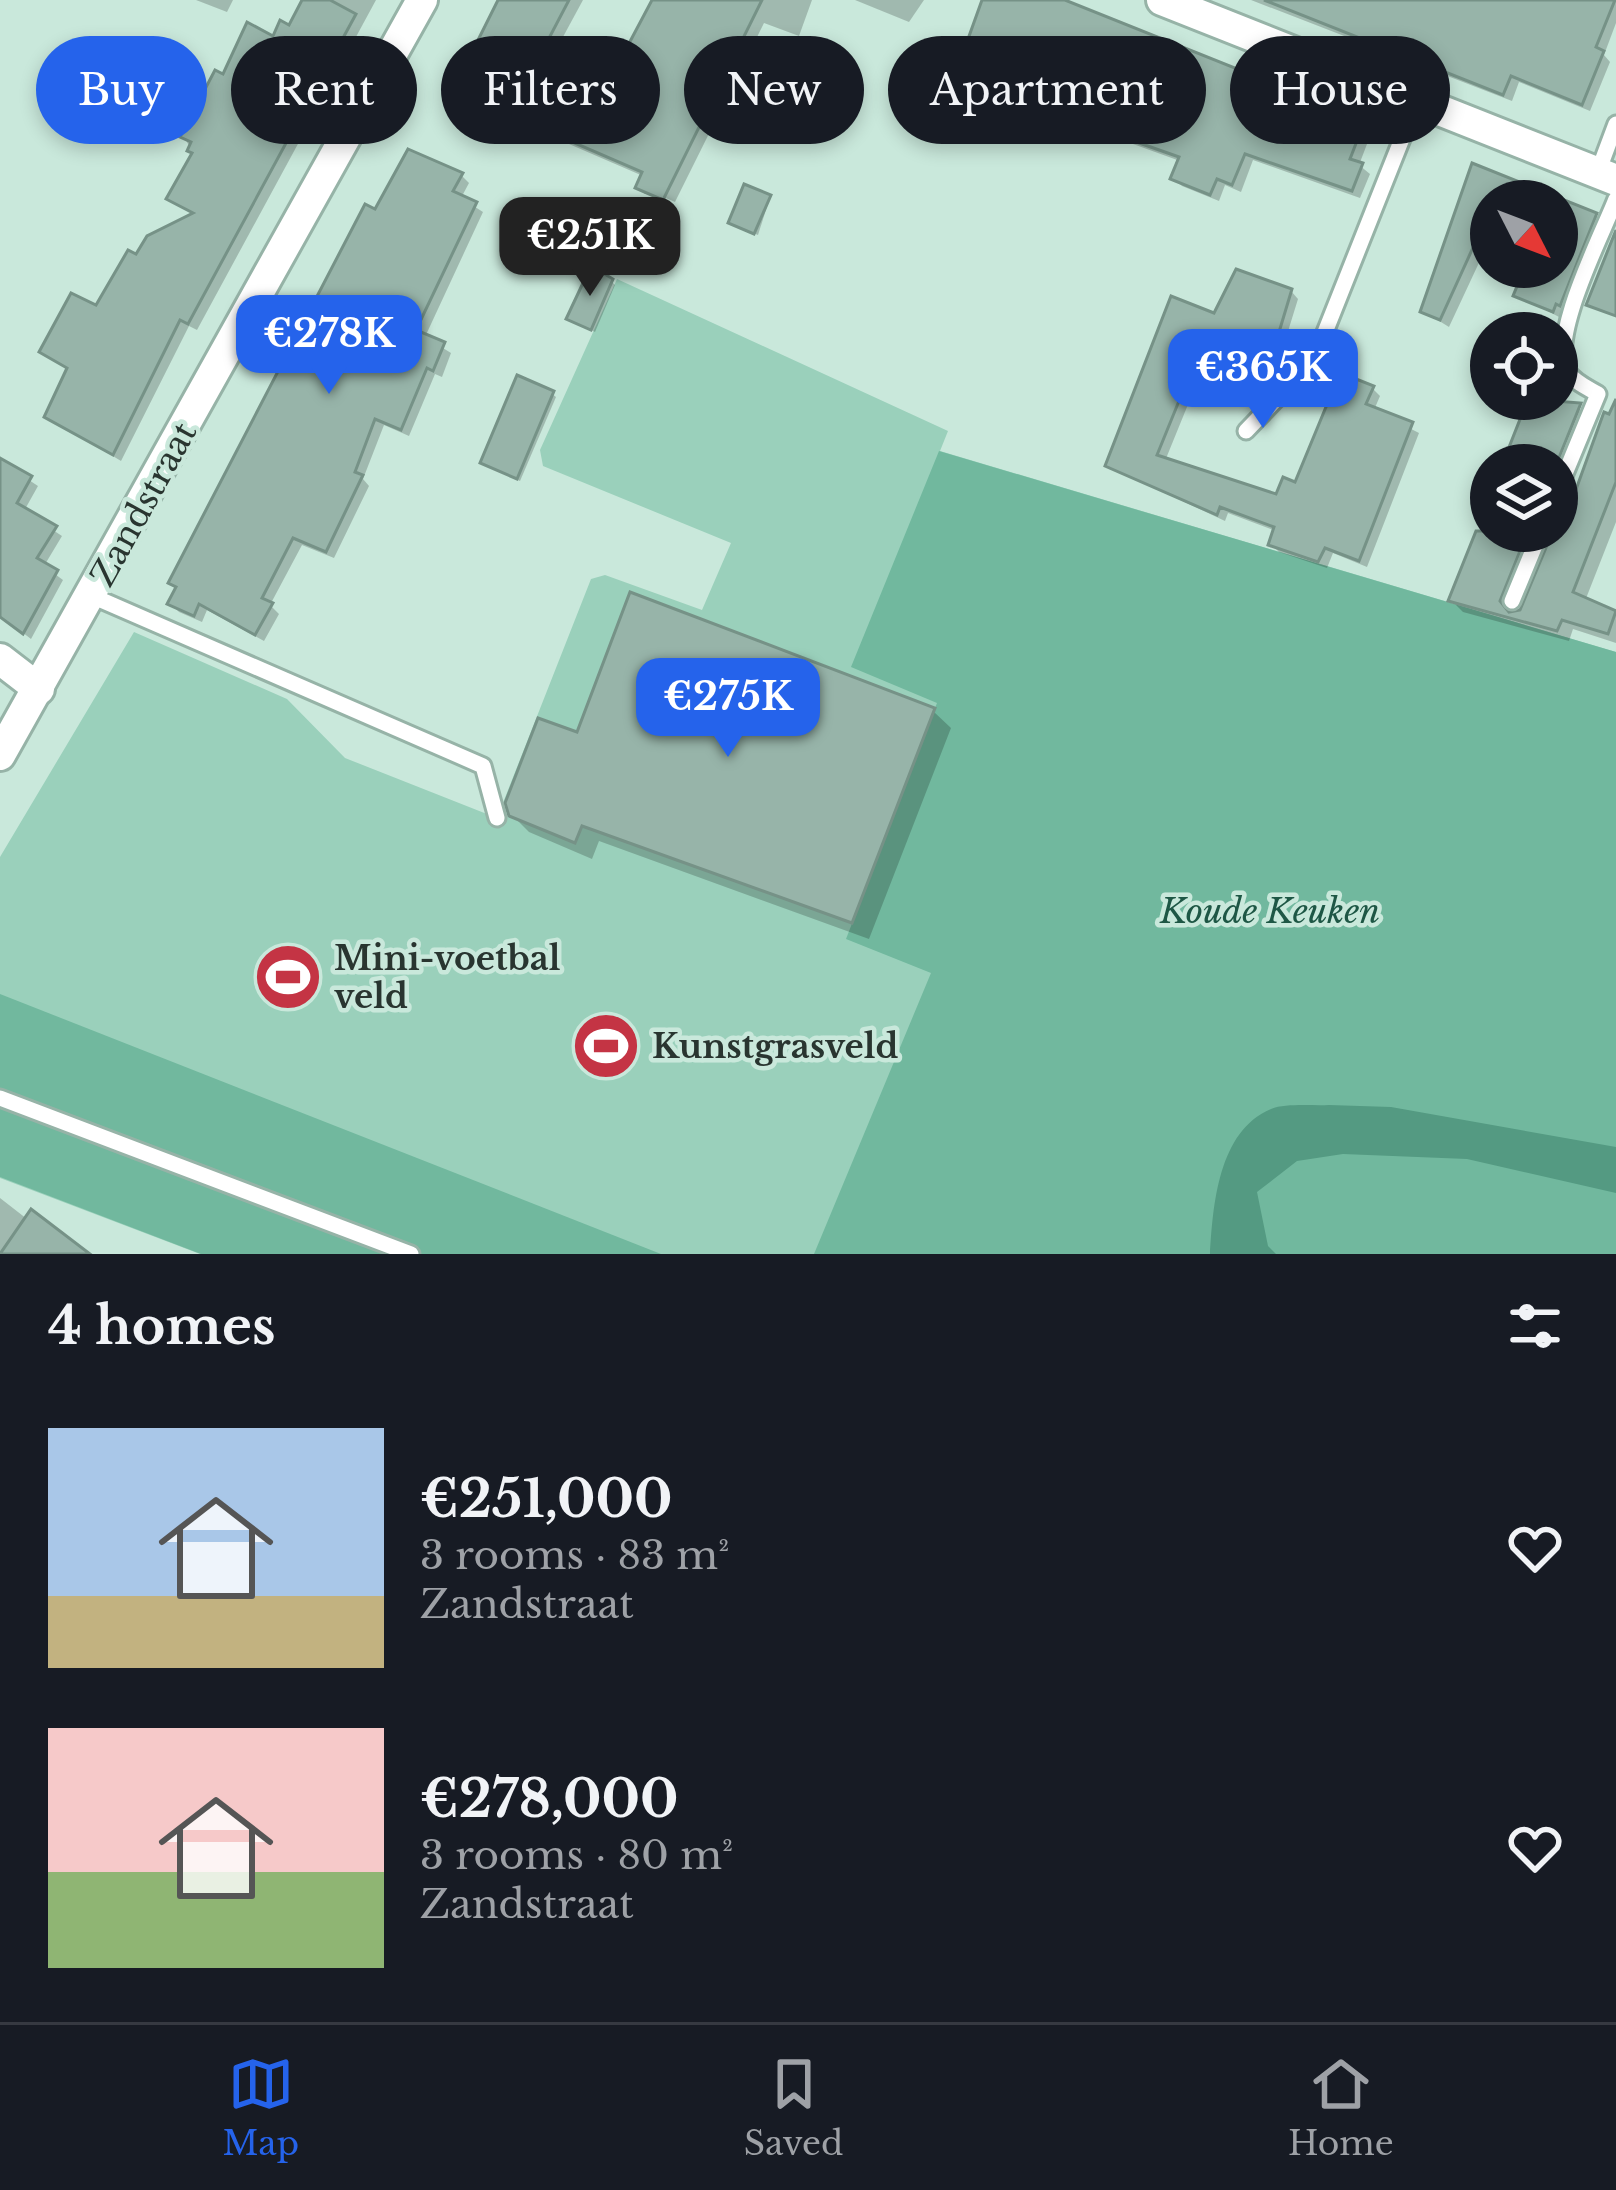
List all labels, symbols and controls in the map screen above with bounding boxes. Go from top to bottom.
chip: Buy [36,36,207,144]
chip: Rent [231,36,417,144]
chip: Filters [441,36,660,144]
chip: New [684,36,864,144]
chip: Apartment [888,36,1206,144]
chip: House [1230,36,1450,144]
north arrow [1470,180,1578,288]
map controls [1470,180,1578,552]
pin: €251K [506,197,674,299]
text: €251K [526,211,654,260]
pin: €278K [245,295,413,397]
text: €278K [263,309,395,358]
button: locate [1470,312,1578,420]
pin: €365K [1179,329,1347,431]
text: €365K [1195,343,1331,392]
street label: Zandstraat [82,415,205,593]
button: layers [1470,444,1578,552]
pin: €275K [644,658,812,760]
text: €275K [663,672,793,721]
park label: Koude Keuken [1159,891,1380,932]
place label: Mini-voetbal veld [334,938,561,1017]
sports icon: Mini-voetbal veld [253,942,323,1012]
sports icon: Kunstgrasveld [571,1011,641,1081]
place label: Kunstgrasveld [652,1026,899,1067]
icon: filters [1502,1293,1568,1359]
text: 4 homes [48,1295,276,1358]
text: €251,000 [420,1468,673,1531]
icon: home [144,1476,288,1620]
icon: heart [1502,1515,1568,1581]
text: 3 rooms · 83 m² [420,1531,729,1580]
text: Zandstraat [420,1580,634,1629]
text: €278,000 [420,1768,679,1831]
icon: home [144,1776,288,1920]
icon: heart [1502,1815,1568,1881]
text: 3 rooms · 80 m² [420,1831,733,1880]
text: Zandstraat [420,1880,634,1929]
tab: Map [222,2051,299,2164]
tab: Saved [744,2051,843,2164]
tab: Home [1288,2051,1394,2164]

